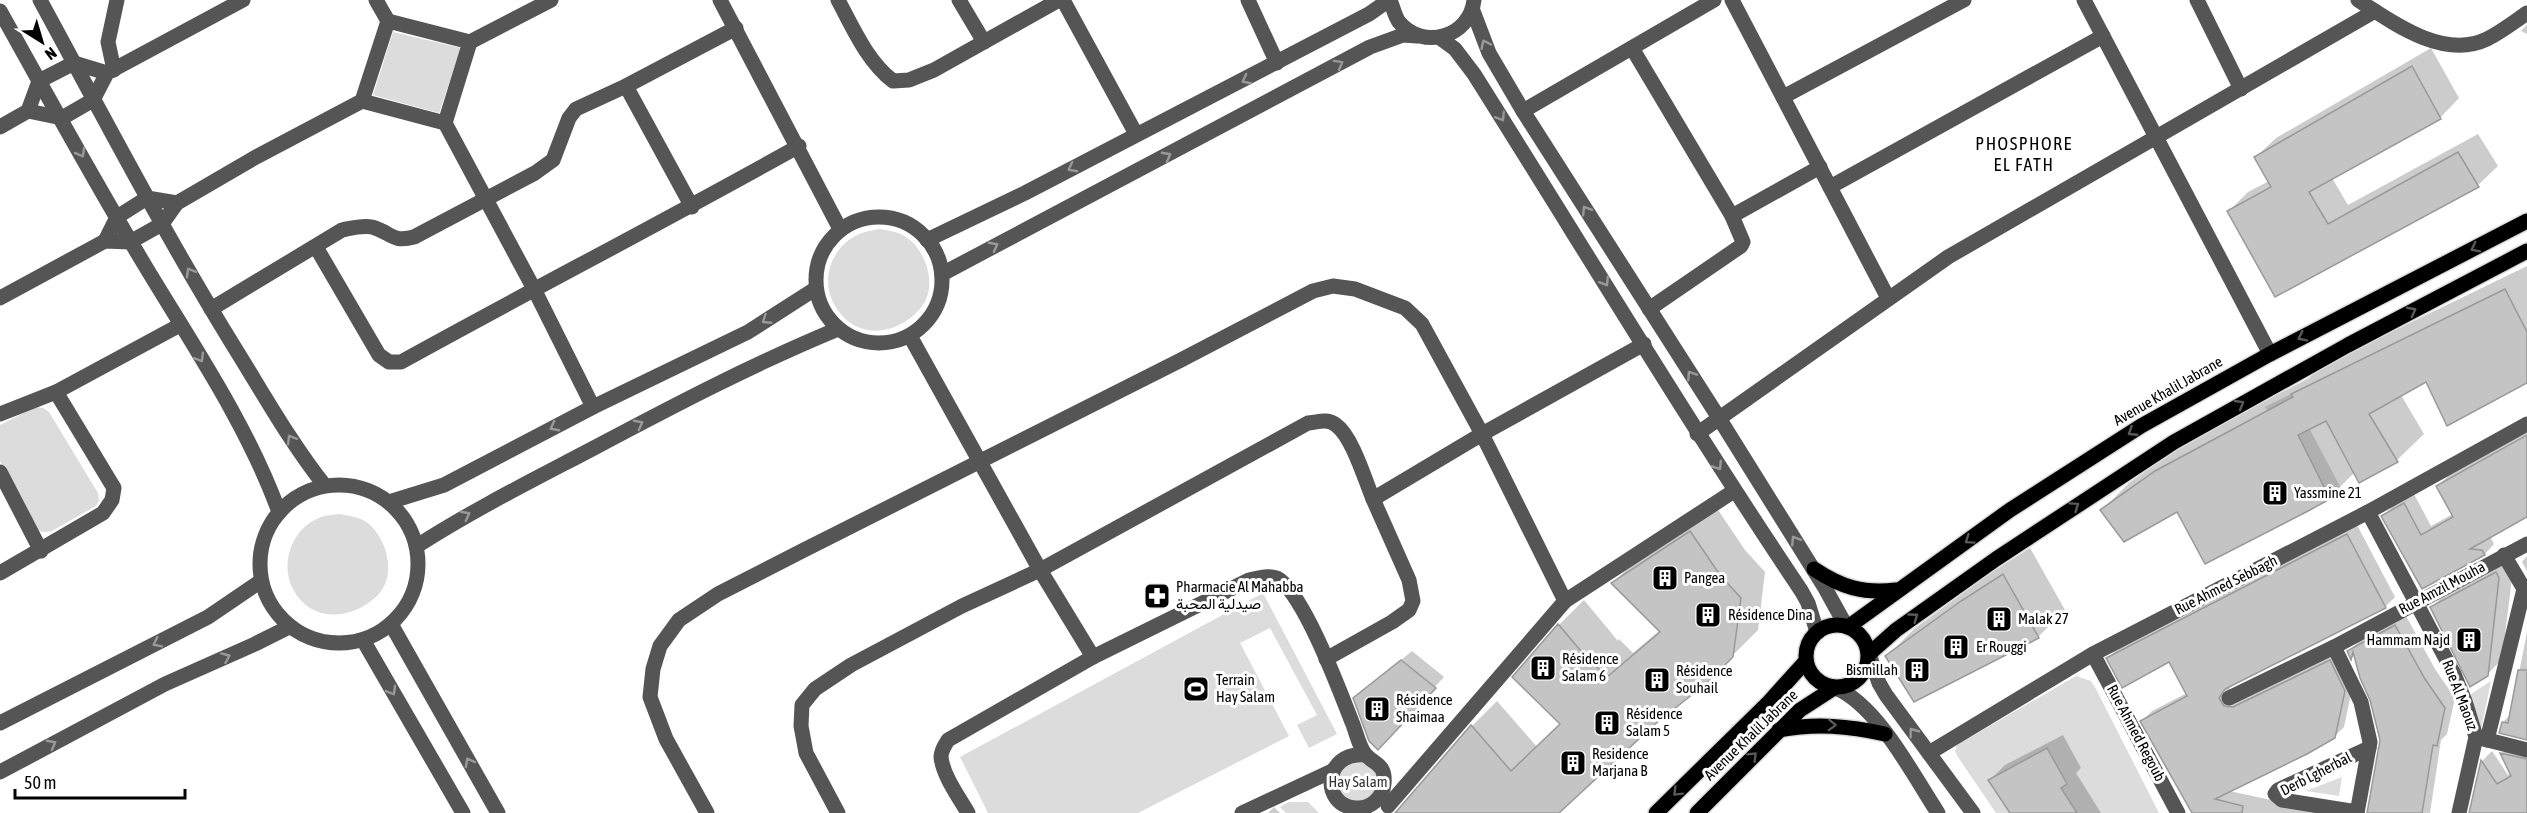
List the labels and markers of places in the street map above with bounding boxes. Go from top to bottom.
building icon: Yassmine 21 [2260,478,2290,508]
place label: Yassmine 21 [2294,484,2362,501]
building icon: Pangea [1650,563,1680,593]
place label: Pangea [1684,569,1725,586]
place label: Pharmacie Al Mahabba صيدلية المحبة [1176,578,1304,613]
pharmacy icon: Pharmacie Al Mahabba صيدلية المحبة [1142,581,1172,611]
building icon: Résidence Dina [1693,600,1723,630]
building icon: Malak 27 [1984,604,2014,634]
place label: Résidence Dina [1728,606,1813,623]
place label: Malak 27 [2018,610,2069,627]
building icon: Hammam Najd [2454,625,2484,655]
place label: Hammam Najd [2366,631,2450,648]
building icon: Er Rouggi [1941,632,1971,662]
place label: Er Rouggi [1976,638,2027,655]
place label: Résidence Salam 6 [1562,650,1619,684]
building icon: Résidence Salam 6 [1528,653,1558,683]
building icon: Bismillah [1902,655,1932,685]
place label: Bismillah [1846,661,1898,678]
place label: Résidence Souhail [1676,662,1733,696]
building icon: Résidence Souhail [1642,665,1672,695]
place label: Terrain Hay Salam [1216,671,1275,705]
sports icon: Terrain Hay Salam [1181,674,1211,704]
place label: Résidence Shaimaa [1396,691,1453,725]
building icon: Résidence Shaimaa [1362,694,1392,724]
place label: Résidence Salam 5 [1626,705,1683,739]
building icon: Résidence Salam 5 [1592,708,1622,738]
place label: Residence Marjana B [1592,745,1649,779]
building icon: Residence Marjana B [1558,748,1588,778]

